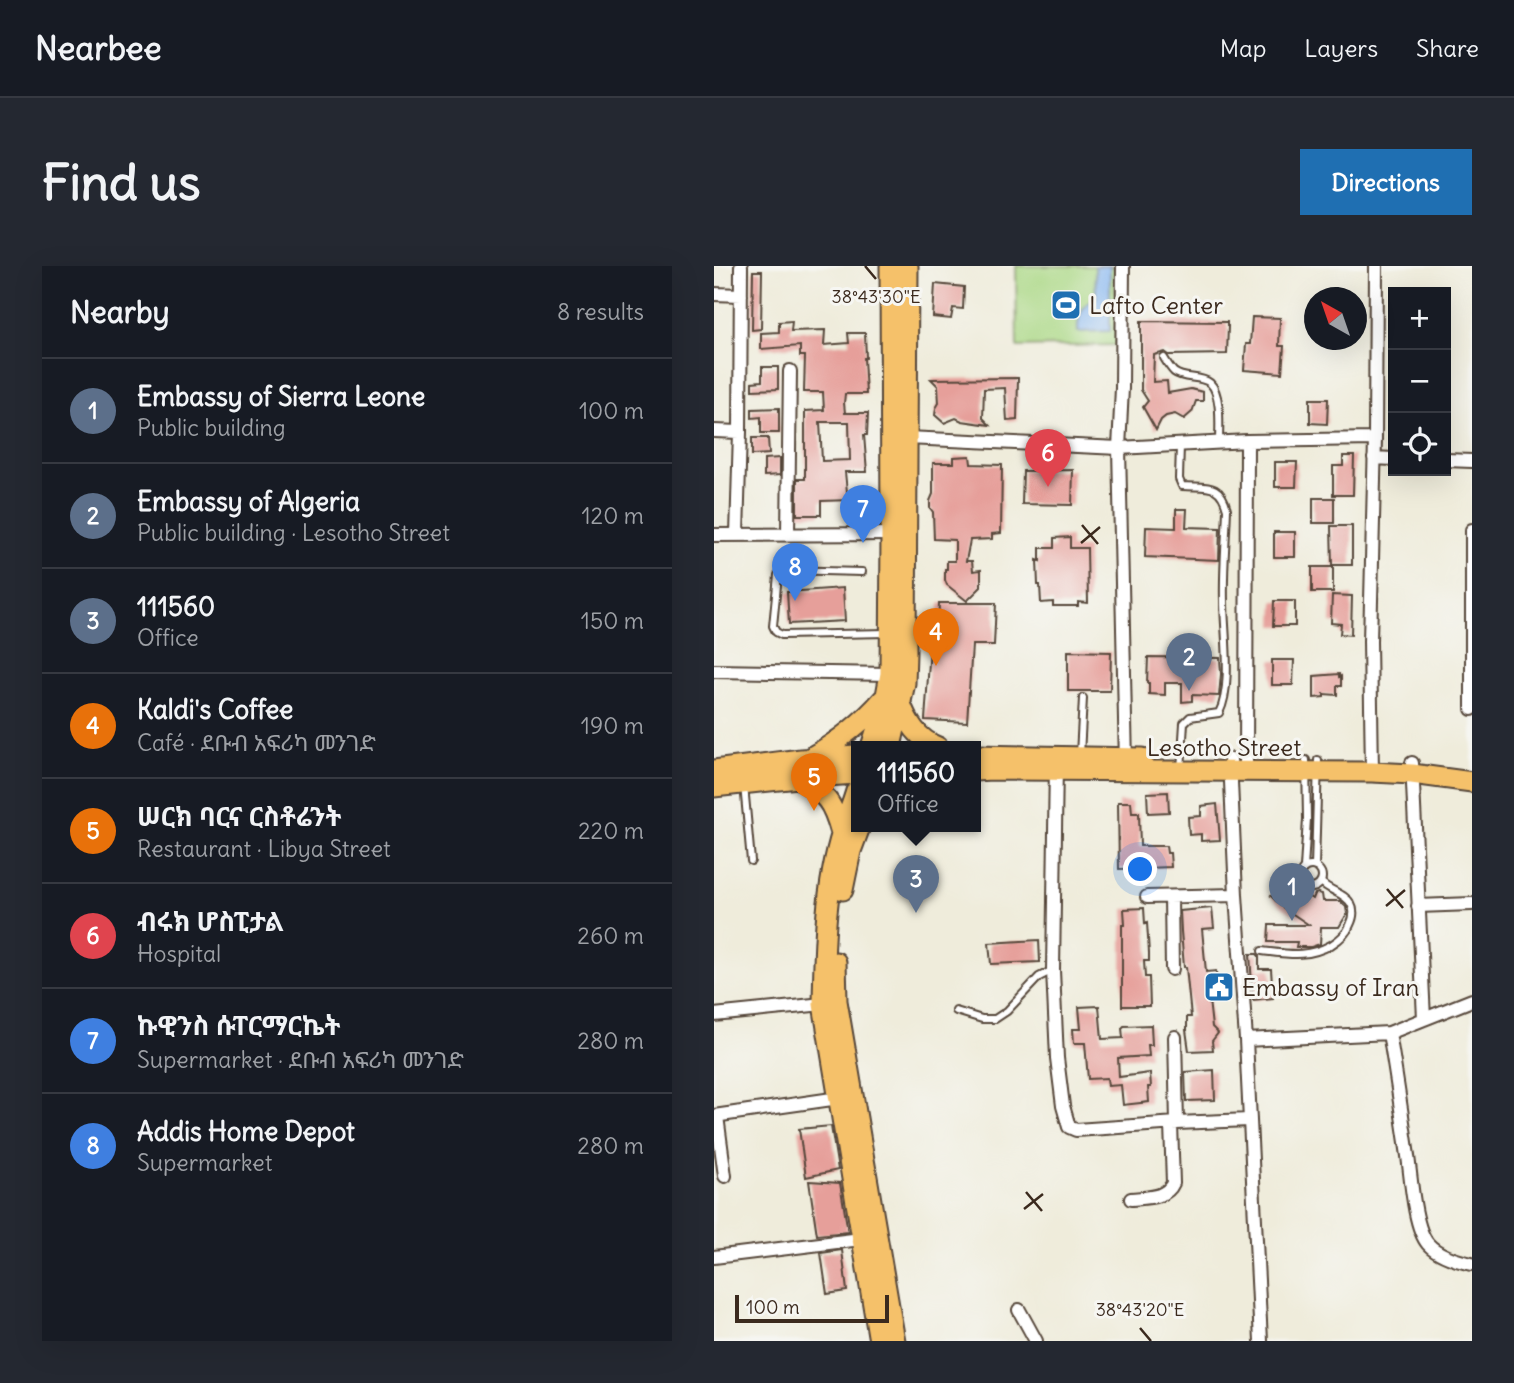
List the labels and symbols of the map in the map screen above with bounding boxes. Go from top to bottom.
text: 38°43'30"E [831,285,921,308]
north arrow [1304,287,1367,350]
sports icon: Lafto Center [1049,288,1083,322]
place label: Lafto Center [1089,290,1223,320]
pin: 6 [1025,429,1071,487]
pin: 7 [840,485,886,543]
pin: 8 [772,543,818,601]
pin: 4 [913,608,959,666]
pin: 2 [1166,633,1212,691]
street label: Lesotho Street [1147,732,1301,762]
pin: 5 [791,753,837,811]
your location [1123,852,1157,886]
pin: 3 [893,855,939,913]
pin: 1 [1269,863,1315,921]
public building icon: Embassy of Iran [1202,970,1236,1004]
place label: Embassy of Iran [1242,972,1420,1002]
scale bar [735,1292,889,1324]
text: 38°43'20"E [1096,1298,1184,1321]

